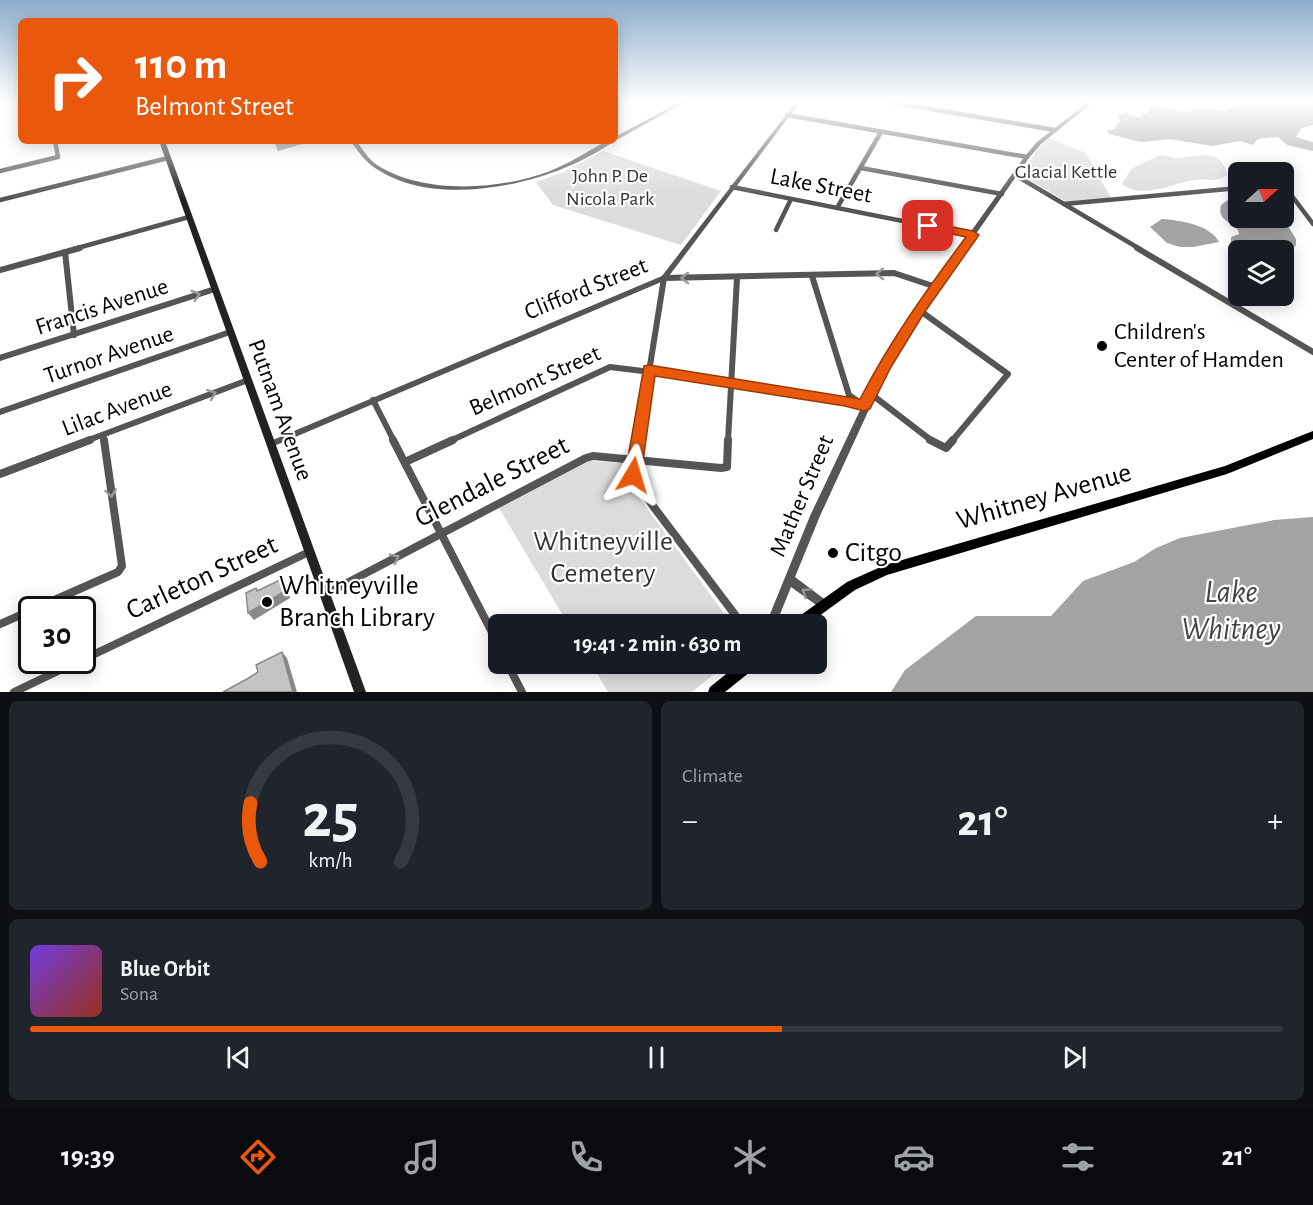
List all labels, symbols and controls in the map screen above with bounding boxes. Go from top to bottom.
icon: right [36,42,114,120]
text: 110 m [135,44,227,86]
text: Belmont Street [135,93,294,120]
park label: Glacial Kettle [1015,162,1117,182]
north arrow [1228,162,1294,228]
map controls [1228,162,1294,306]
street label: Lake Street [768,164,874,208]
park label: John P. De Nicola Park [566,166,654,209]
pin [902,200,953,251]
icon: arrive [911,209,944,242]
button: layers [1228,240,1294,306]
street label: Clifford Street [521,253,651,325]
one-way arrow [875,267,884,280]
one-way arrow [680,272,689,284]
street label: Francis Avenue [33,274,171,340]
one-way arrow [190,290,201,302]
place label: Children's Center of Hamden [1114,320,1284,372]
street label: Turnor Avenue [41,322,177,388]
street label: Putnam Avenue [243,336,317,484]
marker: Children's Center of Hamden [1095,339,1109,353]
street label: Belmont Street [466,341,605,421]
street label: Lilac Avenue [59,377,175,441]
one-way arrow [206,389,217,401]
street label: Glendale Street [411,431,574,533]
street label: Mather Street [766,432,838,560]
position arrow [601,443,665,507]
street label: Whitney Avenue [953,459,1135,535]
one-way arrow [105,488,117,498]
park label: Whitneyville Cemetery [533,528,673,588]
street label: Carleton Street [122,531,282,625]
place label: Citgo [845,539,902,567]
marker: Citgo [826,546,840,560]
one-way arrow [389,554,399,565]
place label: Whitneyville Branch Library [279,572,435,632]
water label: Lake Whitney [1181,576,1281,645]
one-way arrow [801,588,812,599]
marker: Whitneyville Branch Library [260,595,274,609]
speed limit sign: 30 [18,596,96,674]
text: 19:41 · 2 min · 630 m [574,633,741,655]
text: Climate [682,766,743,786]
text: 25 [302,786,359,848]
text: 21° [957,799,1008,844]
text: − [682,805,698,838]
text: + [1267,805,1283,838]
text: km/h [308,851,353,872]
text: Blue Orbit [120,958,210,980]
text: Sona [120,984,158,1004]
icon: previous [222,1041,255,1074]
icon: pause [640,1041,673,1074]
icon: next [1058,1041,1091,1074]
icon: directions [237,1136,279,1178]
icon: music [401,1136,443,1178]
icon: phone [565,1136,607,1178]
icon: climate [729,1136,771,1178]
icon: car [893,1136,935,1178]
icon: filters [1057,1136,1099,1178]
text: 19:39 [61,1143,115,1170]
text: 21° [1222,1143,1252,1170]

